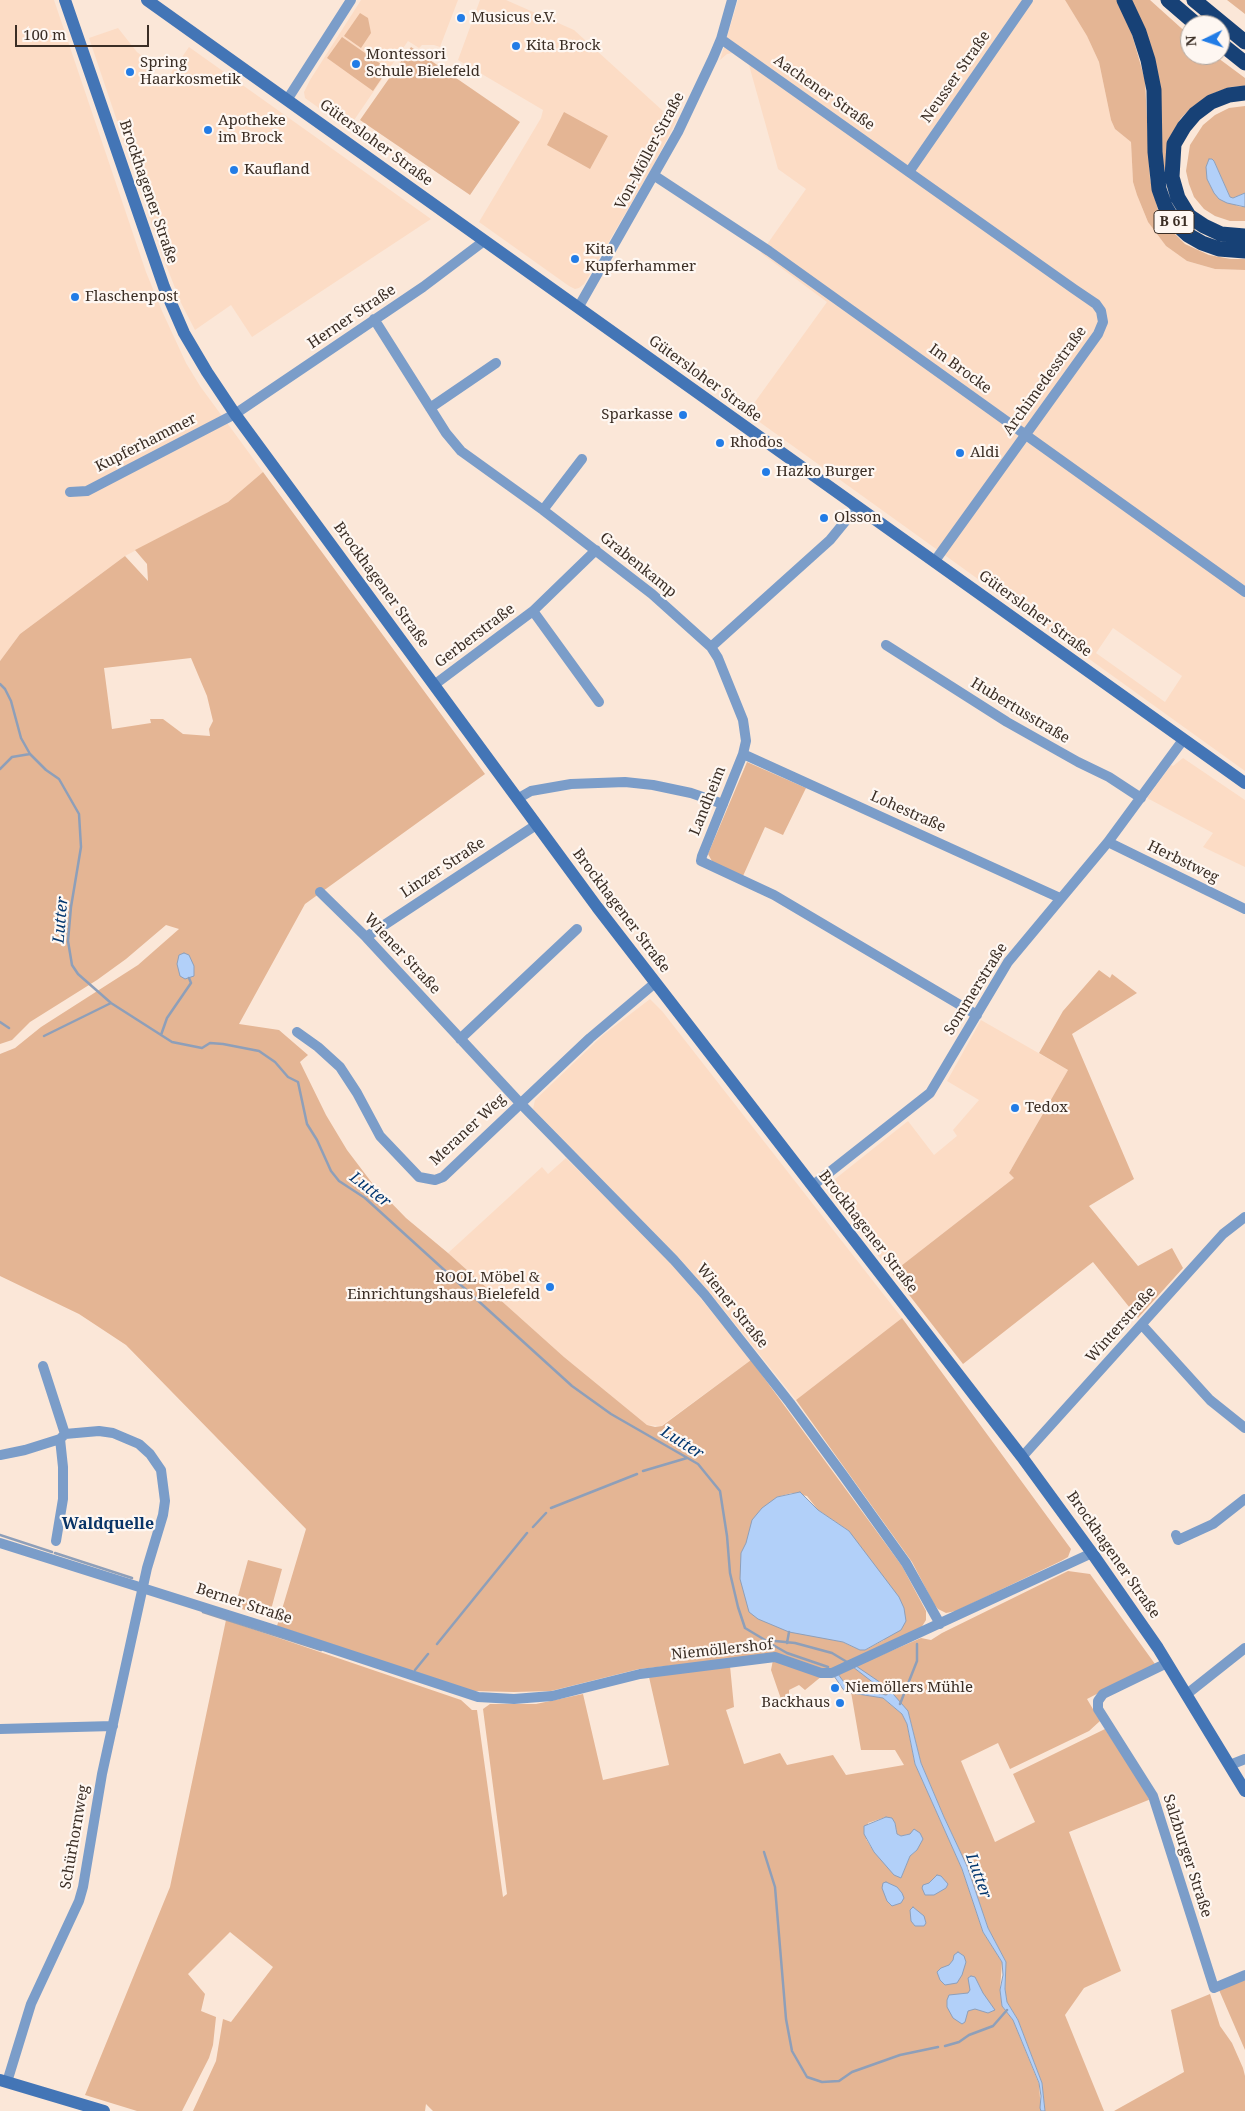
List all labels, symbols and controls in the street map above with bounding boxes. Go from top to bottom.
place label: Musicus e.V. [471,9,556,27]
marker: Musicus e.V. [455,12,467,24]
scale bar [18,15,151,47]
north arrow [1180,15,1230,65]
text: 100 m [23,24,66,44]
street label: Neusser Straße [918,28,994,126]
text: N [1181,35,1200,47]
place label: Kita Brock [526,37,601,55]
marker: Kita Brock [510,40,522,52]
place label: Montessori Schule Bielefeld [366,46,480,81]
street label: Aachener Straße [770,52,878,134]
place label: Spring Haarkosmetik [140,54,241,89]
marker: Montessori Schule Bielefeld [350,58,362,70]
marker: Spring Haarkosmetik [124,66,136,78]
street label: Von-Möller-Straße [611,89,689,213]
street label: Gütersloher Straße [316,96,436,190]
place label: Apotheke im Brock [218,112,286,147]
street label: Brockhagener Straße [115,118,181,266]
marker: Apotheke im Brock [202,124,214,136]
place label: Kaufland [244,161,310,179]
marker: Kaufland [228,164,240,176]
road number: B 61 [1154,210,1194,233]
place label: Kita Kupferhammer [585,241,696,276]
marker: Kita Kupferhammer [569,253,581,265]
street label: Herner Straße [305,281,399,353]
place label: Flaschenpost [85,288,178,306]
marker: Flaschenpost [69,291,81,303]
street label: Archimedesstraße [999,323,1091,439]
street label: Gütersloher Straße [645,332,765,426]
street label: Im Brocke [925,340,995,398]
place label: Sparkasse [601,406,673,424]
marker: Sparkasse [677,409,689,421]
street label: Kupferhammer [92,410,200,476]
place label: Rhodos [730,434,783,452]
marker: Rhodos [714,437,726,449]
place label: Aldi [970,444,999,462]
marker: Aldi [954,447,966,459]
place label: Hazko Burger [776,463,875,481]
marker: Hazko Burger [760,466,772,478]
place label: Olsson [834,509,882,527]
marker: Olsson [818,512,830,524]
street label: Brockhagener Straße [329,519,433,651]
street label: Grabenkamp [596,529,680,601]
street label: Gütersloher Straße [975,567,1095,661]
street label: Gerberstraße [432,600,518,672]
street label: Hubertusstraße [967,674,1073,748]
street label: Landheim [686,764,730,838]
street label: Lohestraße [868,787,948,837]
street label: Linzer Straße [397,834,489,902]
street label: Herbstweg [1144,837,1222,887]
street label: Brockhagener Straße [568,845,674,977]
water label: Lutter [49,896,73,944]
street label: Wiener Straße [360,910,444,998]
street label: Sommerstraße [940,940,1012,1038]
street label: Meraner Weg [426,1090,510,1170]
place label: Tedox [1025,1099,1068,1117]
marker: Tedox [1009,1102,1021,1114]
street label: Brockhagener Straße [814,1167,922,1297]
water label: Lutter [346,1168,394,1212]
street label: Wiener Straße [692,1260,772,1352]
place label: ROOL Möbel & Einrichtungshaus Bielefeld [347,1269,540,1304]
marker: ROOL Möbel & Einrichtungshaus Bielefeld [544,1281,556,1293]
street label: Winterstraße [1082,1283,1160,1367]
water label: Lutter [657,1422,707,1464]
street label: Brockhagener Straße [1062,1488,1164,1622]
district label: Waldquelle [62,1514,154,1534]
street label: Berner Straße [194,1580,294,1628]
street label: Niemöllershof [670,1636,774,1664]
place label: Niemöllers Mühle [845,1679,973,1697]
marker: Niemöllers Mühle [829,1682,841,1694]
place label: Backhaus [761,1694,830,1712]
marker: Backhaus [834,1697,846,1709]
street label: Schürhornweg [57,1783,93,1891]
street label: Salzburger Straße [1159,1792,1215,1920]
water label: Lutter [961,1851,995,1901]

